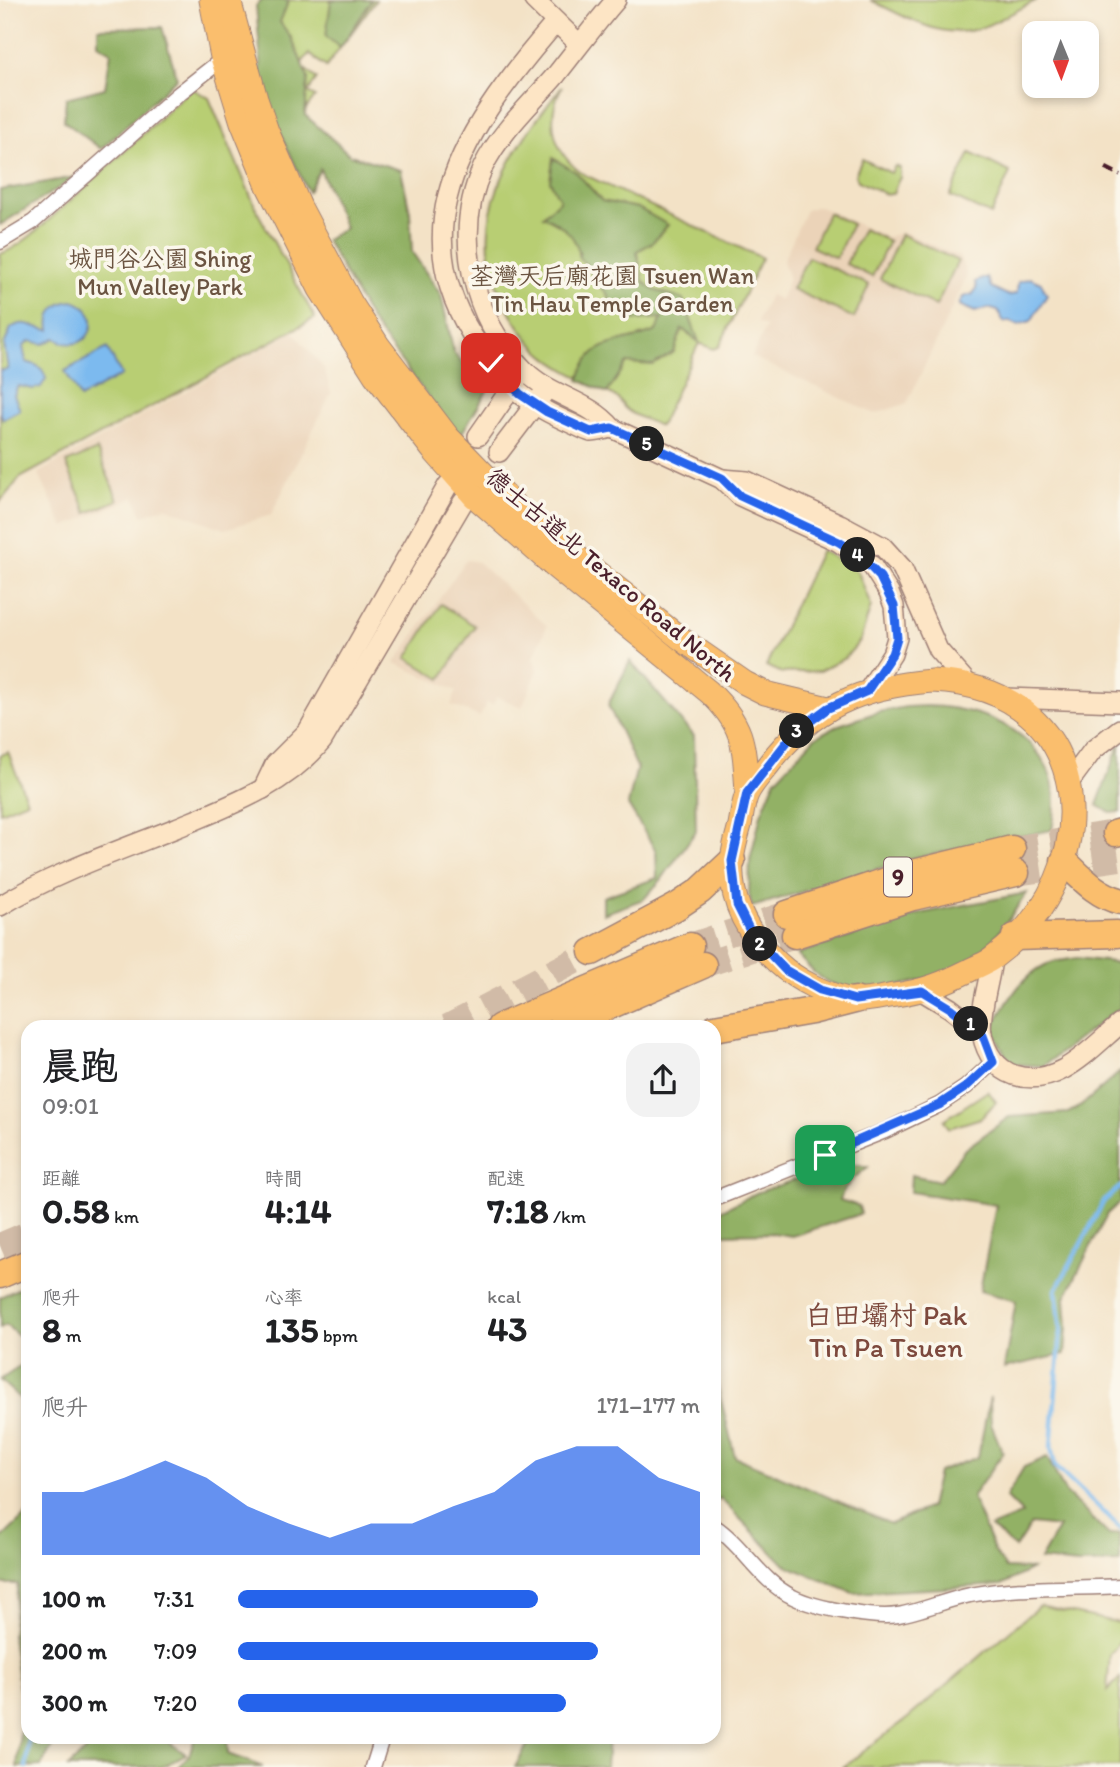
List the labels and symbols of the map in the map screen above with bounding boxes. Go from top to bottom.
north arrow [1022,21,1099,98]
park label: 城門谷公園 Shing Mun Valley Park [68,244,252,301]
park label: 荃灣天后廟花園 Tsuen Wan Tin Hau Temple Garden [470,261,755,318]
pin [461,333,521,393]
pin: 5 [630,426,664,462]
street label: 德士古道北 Texaco Road North [481,462,742,688]
pin: 4 [840,538,876,572]
pin: 3 [780,714,814,748]
road number: 9 [884,858,912,897]
pin: 2 [742,926,778,962]
pin: 1 [954,1006,988,1042]
pin [795,1125,855,1185]
district label: 白田壩村 Pak Tin Pa Tsuen [805,1298,968,1364]

